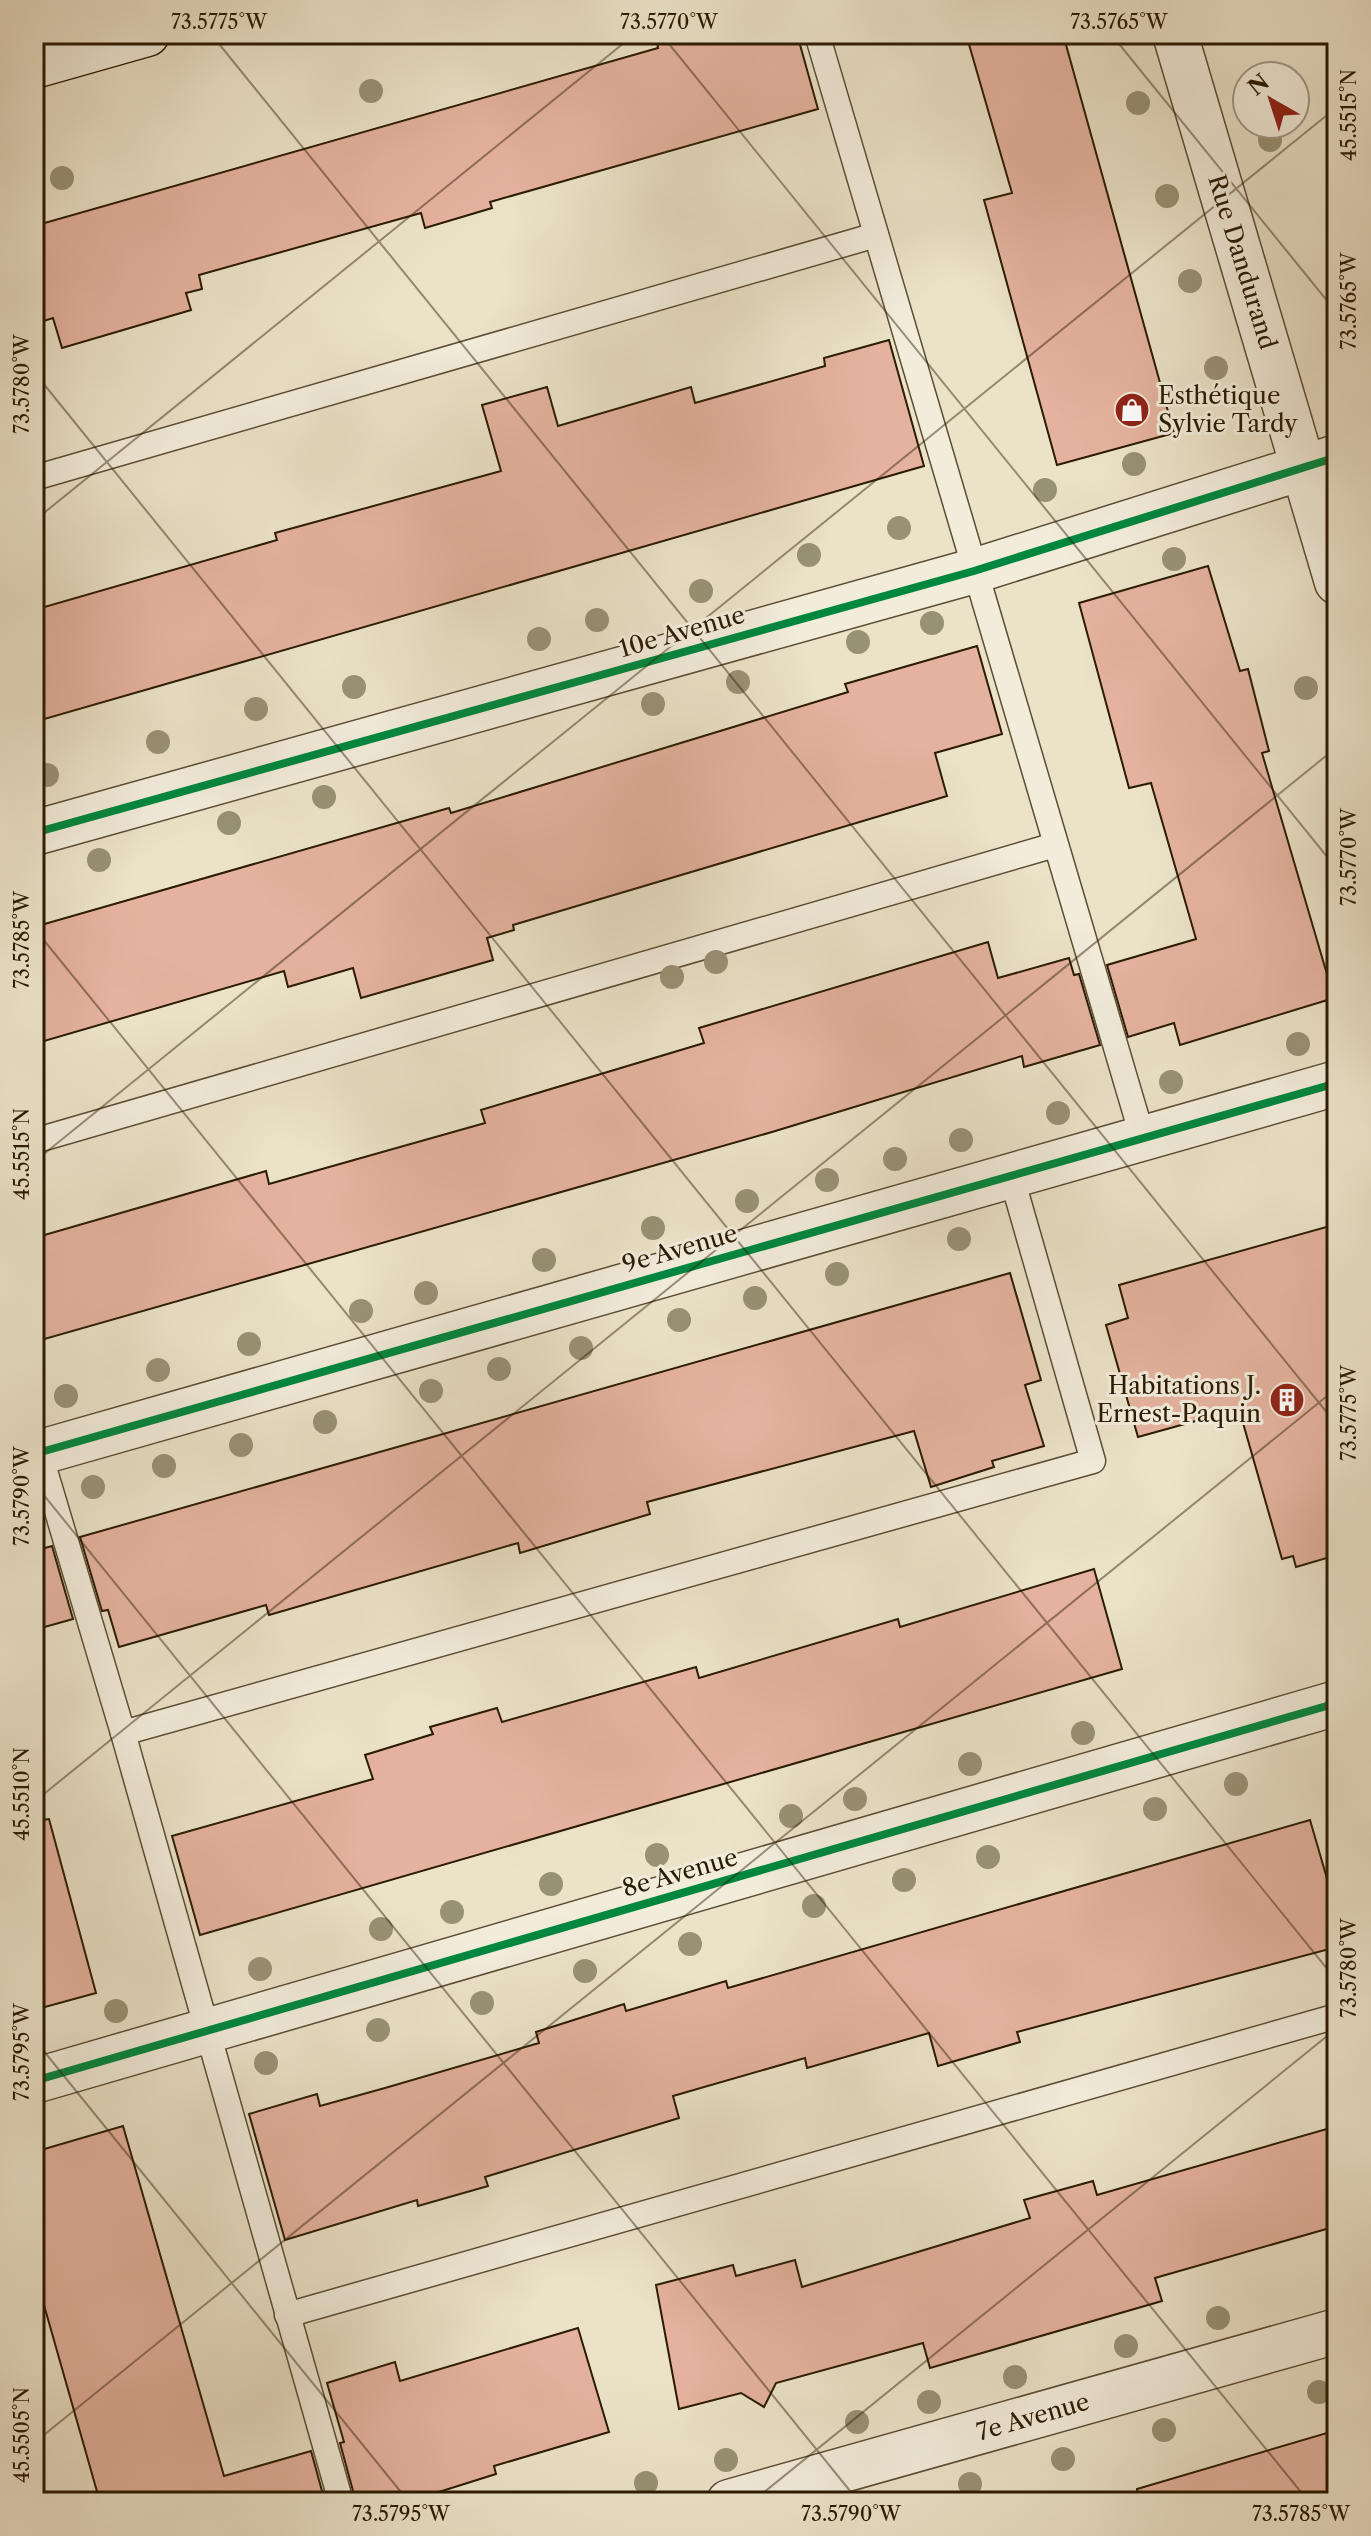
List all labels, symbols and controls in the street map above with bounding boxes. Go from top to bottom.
text: 73.5775°W [171,10,268,34]
text: 73.5770°W [620,10,719,34]
text: 73.5765°W [1070,10,1169,34]
north arrow [1231,60,1311,140]
text: N [1243,68,1275,101]
text: 45.5515°N [1337,69,1361,161]
street label: Rue Dandurand [1202,171,1283,353]
text: 73.5765°W [1337,251,1361,350]
text: 73.5780°W [10,333,34,434]
place label: Esthétique Sylvie Tardy [1158,381,1298,438]
shop icon: Esthétique Sylvie Tardy [1113,391,1151,429]
street label: 10e Avenue [616,600,748,663]
text: 73.5770°W [1337,807,1361,906]
text: 73.5785°W [10,890,34,989]
text: 45.5515°N [10,1108,34,1200]
street label: 9e Avenue [619,1218,741,1279]
text: 73.5775°W [1337,1364,1361,1461]
place label: Habitations J. Ernest-Paquin [1097,1371,1261,1428]
building icon: Habitations J. Ernest-Paquin [1268,1381,1306,1419]
text: 73.5790°W [10,1445,34,1546]
text: 45.5510°N [10,1747,34,1841]
street label: 8e Avenue [619,1842,741,1903]
text: 73.5780°W [1337,1917,1361,2018]
text: 73.5795°W [10,2002,34,2101]
text: 45.5505°N [10,2387,34,2483]
street label: 7e Avenue [973,2387,1093,2446]
text: 73.5795°W [352,2502,451,2526]
text: 73.5790°W [801,2502,902,2526]
text: 73.5785°W [1252,2502,1351,2526]

